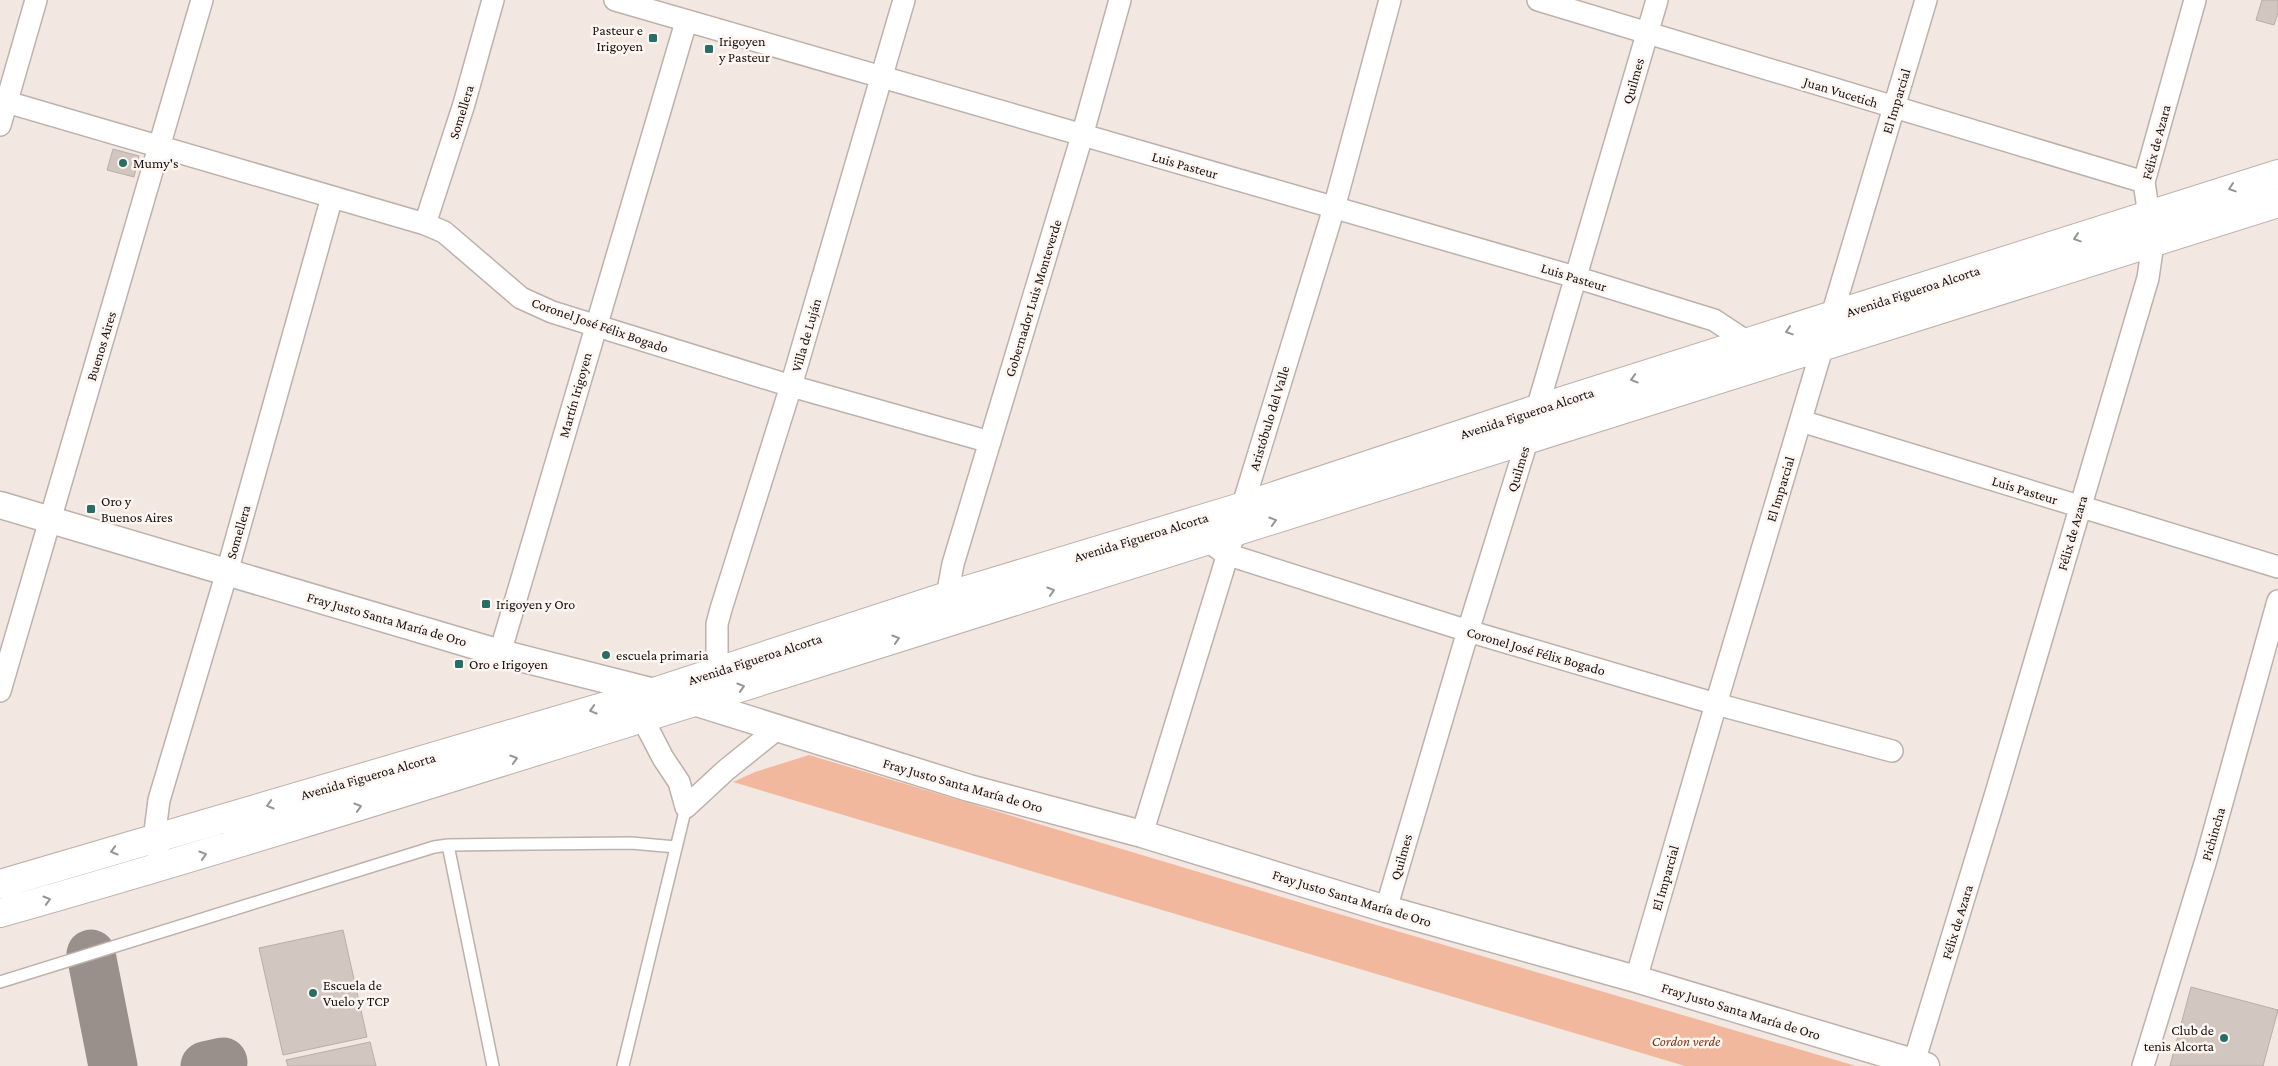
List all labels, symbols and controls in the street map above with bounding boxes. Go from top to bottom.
place label: Pasteur e Irigoyen [592,22,643,54]
marker: Pasteur e Irigoyen [647,32,659,44]
place label: Irigoyen y Pasteur [718,33,770,65]
marker: Irigoyen y Pasteur [703,43,715,55]
street label: Quilmes [1619,56,1647,106]
street label: El Imparcial [1878,66,1914,136]
street label: Juan Vucetich [1800,73,1881,111]
street label: Somellera [445,83,477,141]
street label: Félix de Azara [2138,102,2174,181]
street label: Luis Pasteur [1150,148,1220,182]
place label: Mumy's [133,155,178,171]
marker: Mumy's [117,157,129,169]
one-way arrow [2228,183,2236,193]
street label: Gobernador Luis Monteverde [1001,217,1065,379]
one-way arrow [2073,232,2081,242]
street label: Luis Pasteur [1539,259,1609,295]
street label: Avenida Figueroa Alcorta [1844,262,1982,320]
street label: Coronel José Félix Bogado [530,294,670,356]
street label: Villa de Luján [788,296,825,374]
street label: Buenos Aires [83,309,119,383]
one-way arrow [1785,325,1793,335]
street label: Martín Irigoyen [555,350,595,440]
street label: Aristóbulo del Valle [1245,364,1293,472]
one-way arrow [1630,374,1638,384]
street label: Avenida Figueroa Alcorta [1458,384,1596,442]
street label: Quilmes [1503,444,1533,494]
street label: El Imparcial [1762,454,1798,524]
street label: Luis Pasteur [1990,472,2060,508]
place label: Oro y Buenos Aires [101,493,173,525]
street label: Félix de Azara [2054,493,2090,572]
marker: Oro y Buenos Aires [85,503,97,515]
street label: Somellera [223,503,253,561]
street label: Avenida Figueroa Alcorta [1072,509,1211,565]
one-way arrow [1268,517,1277,527]
one-way arrow [1047,587,1055,597]
street label: Fray Justo Santa María de Oro [305,589,469,650]
place label: Irigoyen y Oro [496,596,575,612]
marker: Irigoyen y Oro [480,598,492,610]
street label: Coronel José Félix Bogado [1465,624,1607,678]
street label: Avenida Figueroa Alcorta [686,630,824,688]
one-way arrow [892,635,900,645]
place label: escuela primaria [616,647,709,663]
marker: escuela primaria [600,649,612,661]
place label: Oro e Irigoyen [469,656,548,672]
marker: Oro e Irigoyen [453,658,465,670]
one-way arrow [736,683,745,693]
one-way arrow [590,705,598,715]
street label: Avenida Figueroa Alcorta [299,749,438,803]
one-way arrow [509,755,517,765]
street label: Fray Justo Santa María de Oro [881,755,1045,816]
one-way arrow [266,800,274,810]
one-way arrow [354,802,362,812]
street label: Pichincha [2198,805,2228,863]
street label: Quilmes [1387,832,1415,882]
street label: El Imparcial [1648,843,1682,913]
one-way arrow [110,845,118,855]
one-way arrow [198,850,207,860]
street label: Fray Justo Santa María de Oro [1271,866,1434,930]
street label: Félix de Azara [1938,882,1976,961]
one-way arrow [42,895,51,906]
place label: Escuela de Vuelo y TCP [323,977,389,1009]
street label: Fray Justo Santa María de Oro [1660,979,1823,1043]
marker: Escuela de Vuelo y TCP [307,987,319,999]
place label: Club de tenis Alcorta [2144,1022,2215,1054]
marker: Club de tenis Alcorta [2218,1032,2230,1044]
park label: Cordon verde [1652,1033,1721,1049]

